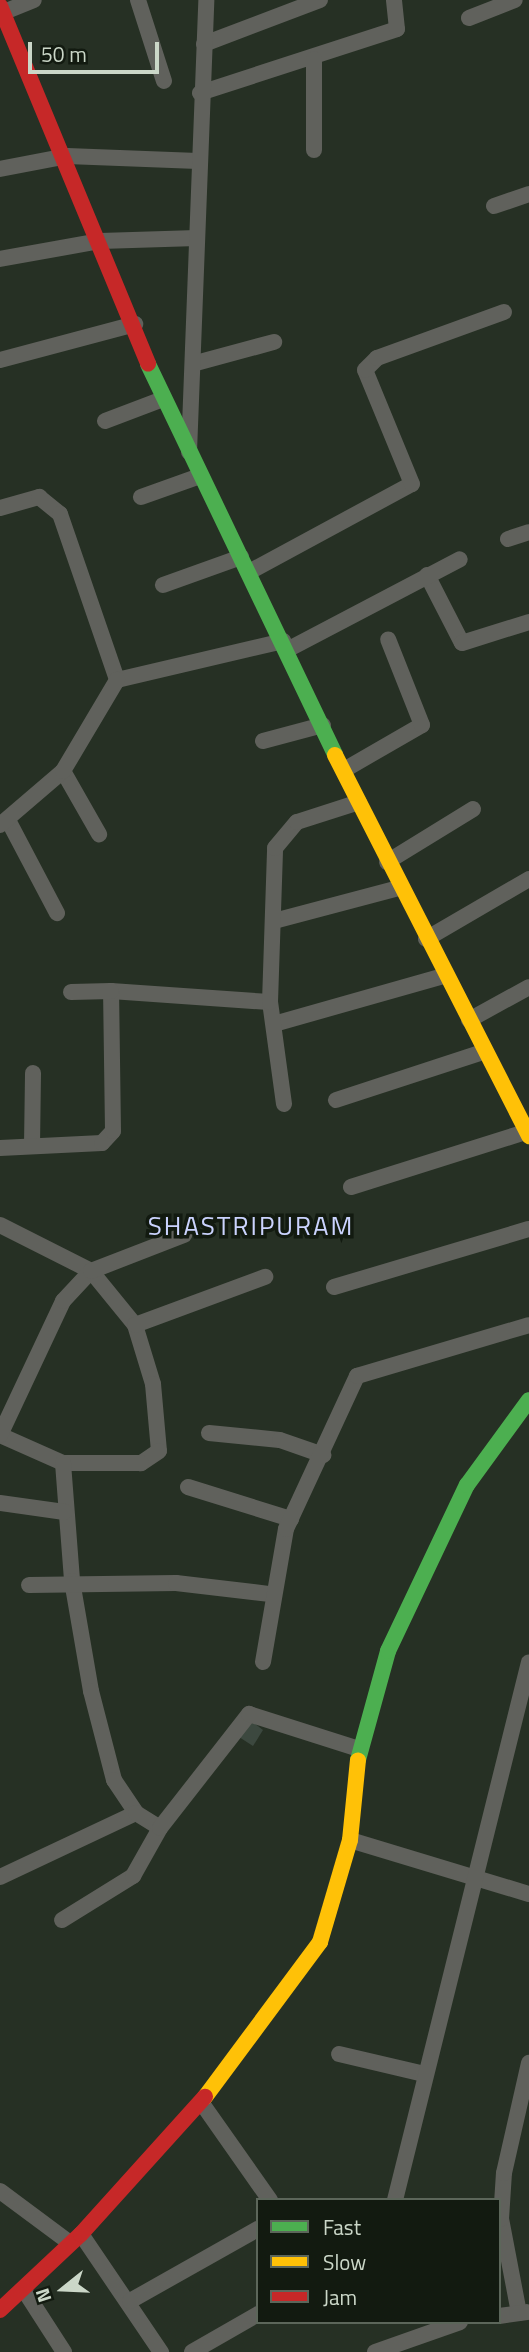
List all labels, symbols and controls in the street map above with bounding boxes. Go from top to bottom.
scale bar [32,28,163,72]
text: 50 m [41,38,87,70]
district label: SHASTRIPURAM [149,1210,353,1242]
legend [256,2198,501,2324]
text: Fast [323,2211,361,2243]
text: Slow [323,2246,366,2278]
north arrow [28,2254,98,2324]
text: Jam [323,2281,357,2313]
text: N [27,2285,58,2306]

